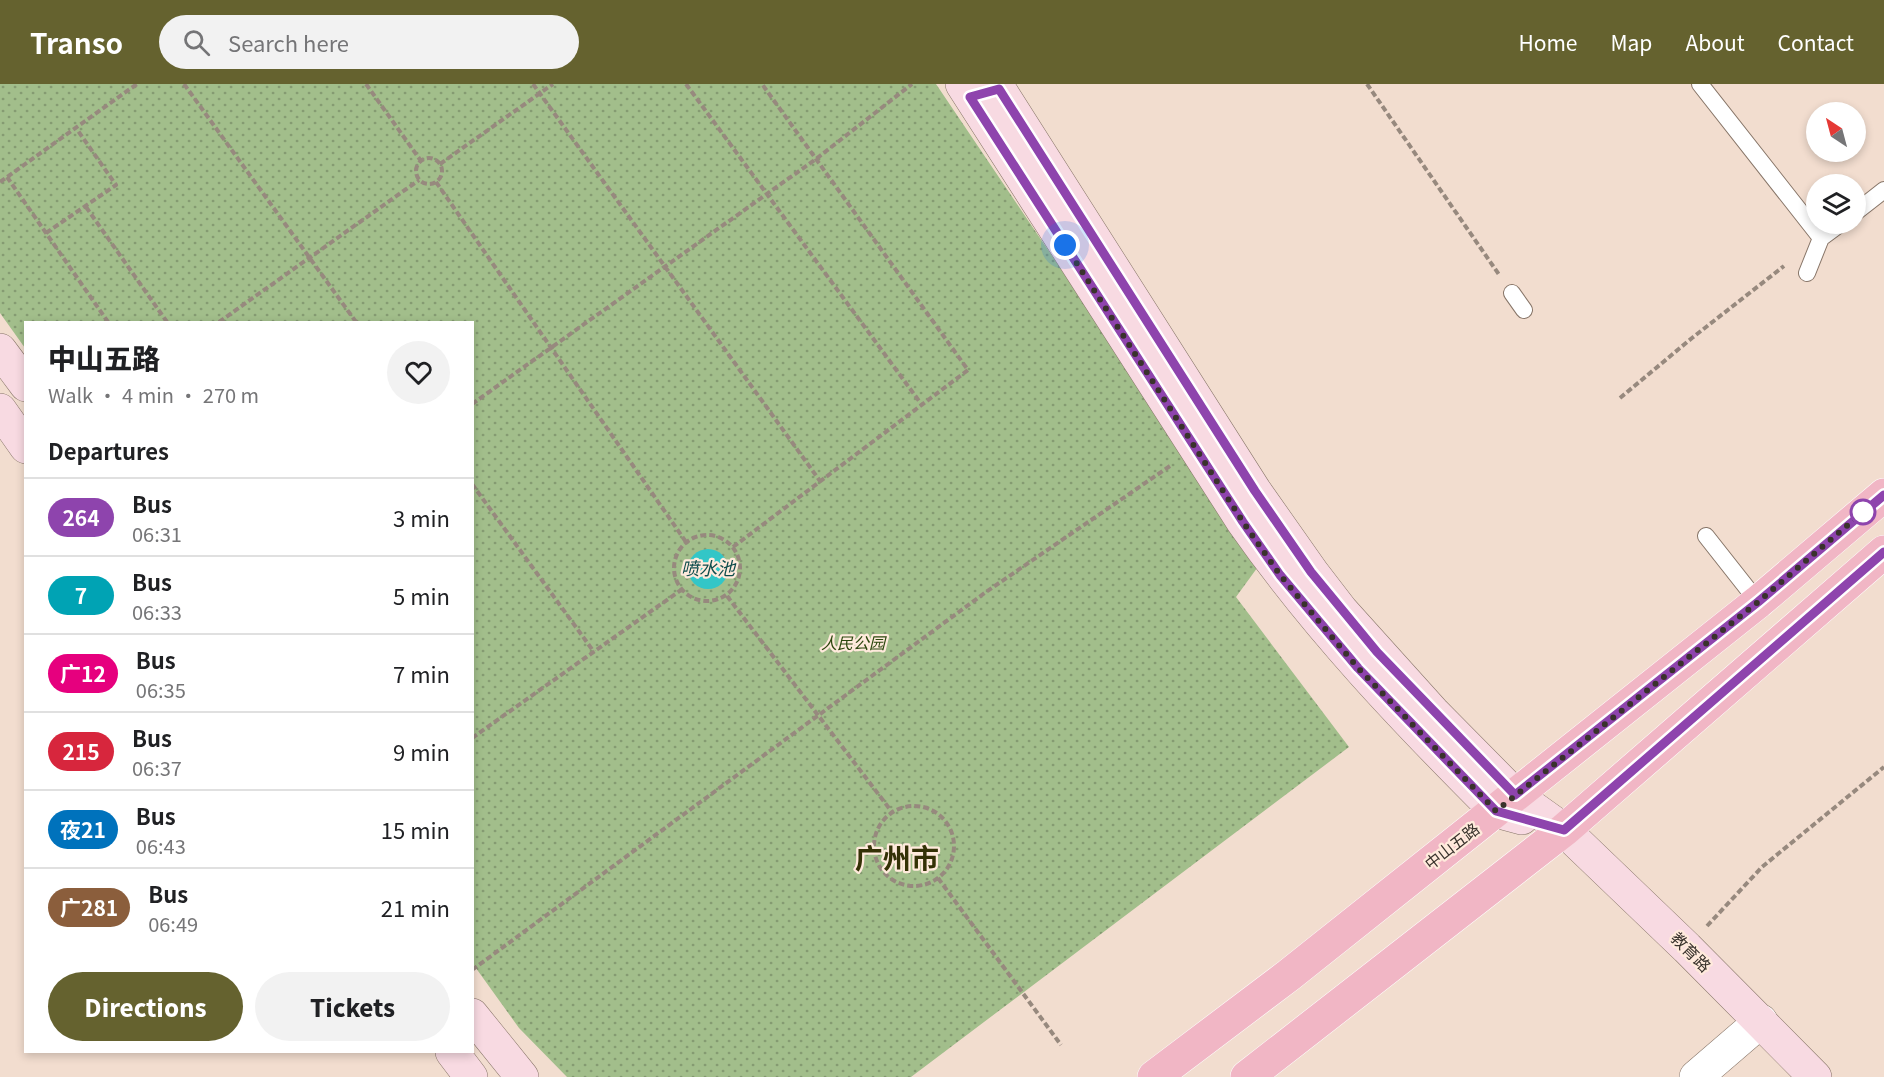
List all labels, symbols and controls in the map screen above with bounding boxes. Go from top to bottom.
search box [159,15,579,69]
text: Transo [30,22,123,62]
icon: search [180,26,213,59]
text: Search here [228,26,349,58]
text: Home [1518,27,1578,57]
text: Map [1611,27,1652,57]
text: About [1685,27,1745,57]
text: Contact [1778,27,1854,57]
north arrow [1806,102,1866,162]
map controls [1806,102,1866,234]
button: layers [1806,174,1866,234]
your location [1050,230,1080,260]
text: 中山五路 [48,337,160,377]
button: heart [387,341,450,404]
text: Walk · 4 min · 270 m [48,380,259,409]
text: Departures [48,434,169,466]
text: Bus [132,487,172,519]
unlabelled marker [1850,499,1876,525]
text: 3 min [393,501,450,533]
text: 264 [62,502,100,532]
text: 06:31 [132,519,182,548]
water label: 喷水池 [681,554,737,580]
text: Bus [132,565,172,597]
text: 5 min [393,579,450,611]
text: 7 [75,580,87,610]
text: 06:33 [132,597,182,626]
park label: 人民公园 [821,630,887,654]
text: Bus [136,643,176,675]
text: 7 min [393,657,450,689]
text: 广12 [60,658,106,688]
text: 06:35 [136,675,186,704]
text: Bus [132,721,172,753]
text: 9 min [393,735,450,767]
text: 215 [62,736,100,766]
text: 06:37 [132,753,182,782]
text: Bus [136,799,176,831]
text: 15 min [381,813,450,845]
text: 夜21 [60,814,106,844]
street label: 中山五路 [1419,816,1484,874]
text: 06:43 [136,831,186,860]
district label: 广州市 [855,837,939,877]
text: Bus [148,877,188,909]
text: 21 min [381,891,450,923]
text: 广281 [60,892,118,922]
text: 06:49 [148,909,198,938]
street label: 教育路 [1666,926,1717,977]
button: Directions [48,972,243,1041]
button: Tickets [255,972,450,1041]

